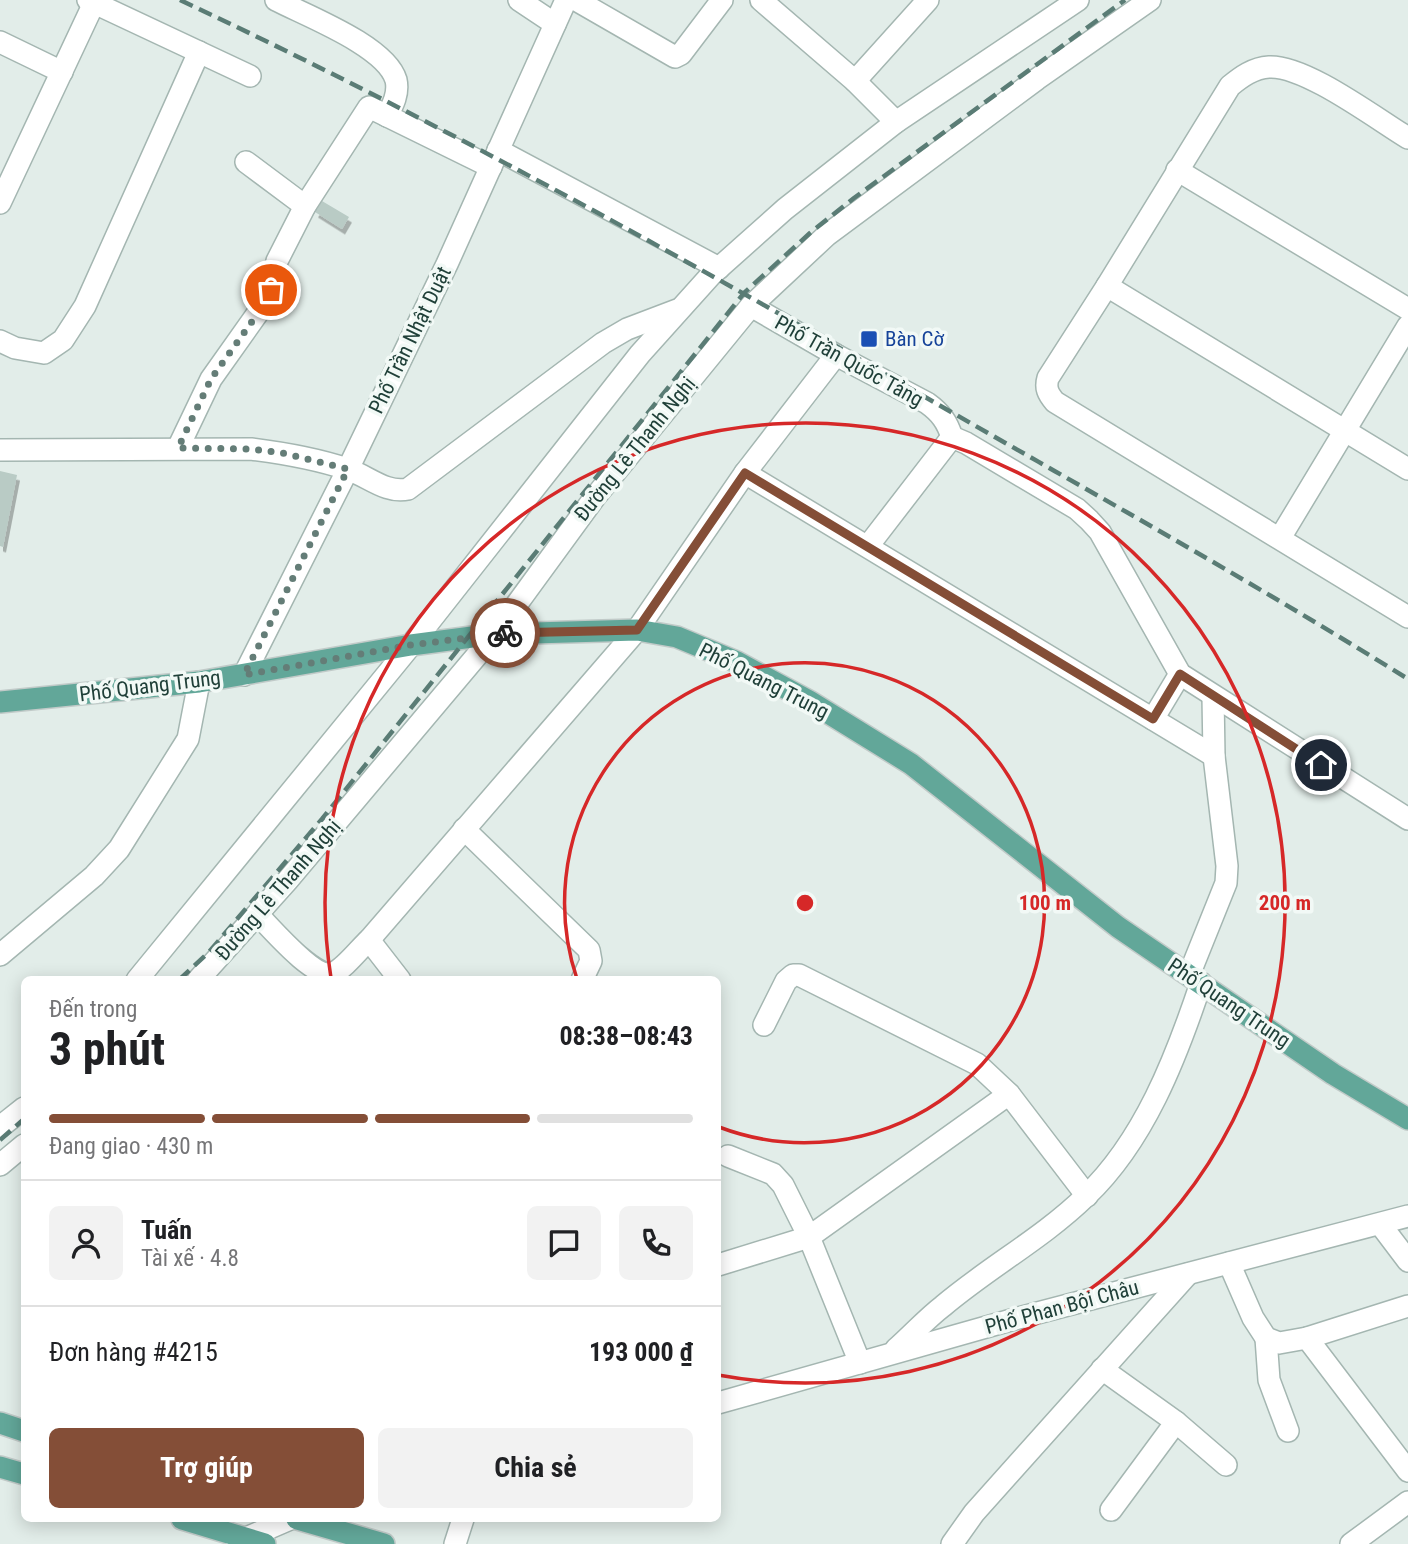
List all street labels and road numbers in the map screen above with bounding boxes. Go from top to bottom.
street label: Phố Trần Nhật Duật [364,263,456,417]
street label: Phố Trần Quốc Tảng [771,310,927,412]
street label: Đường Lê Thanh Nghị [569,372,701,526]
street label: Phố Quang Trung [695,638,833,724]
street label: Phố Quang Trung [78,665,222,707]
street label: Đường Lê Thanh Nghị [210,815,346,965]
street label: Phố Quang Trung [1163,953,1295,1053]
street label: Phố Phan Bội Châu [983,1275,1141,1339]

